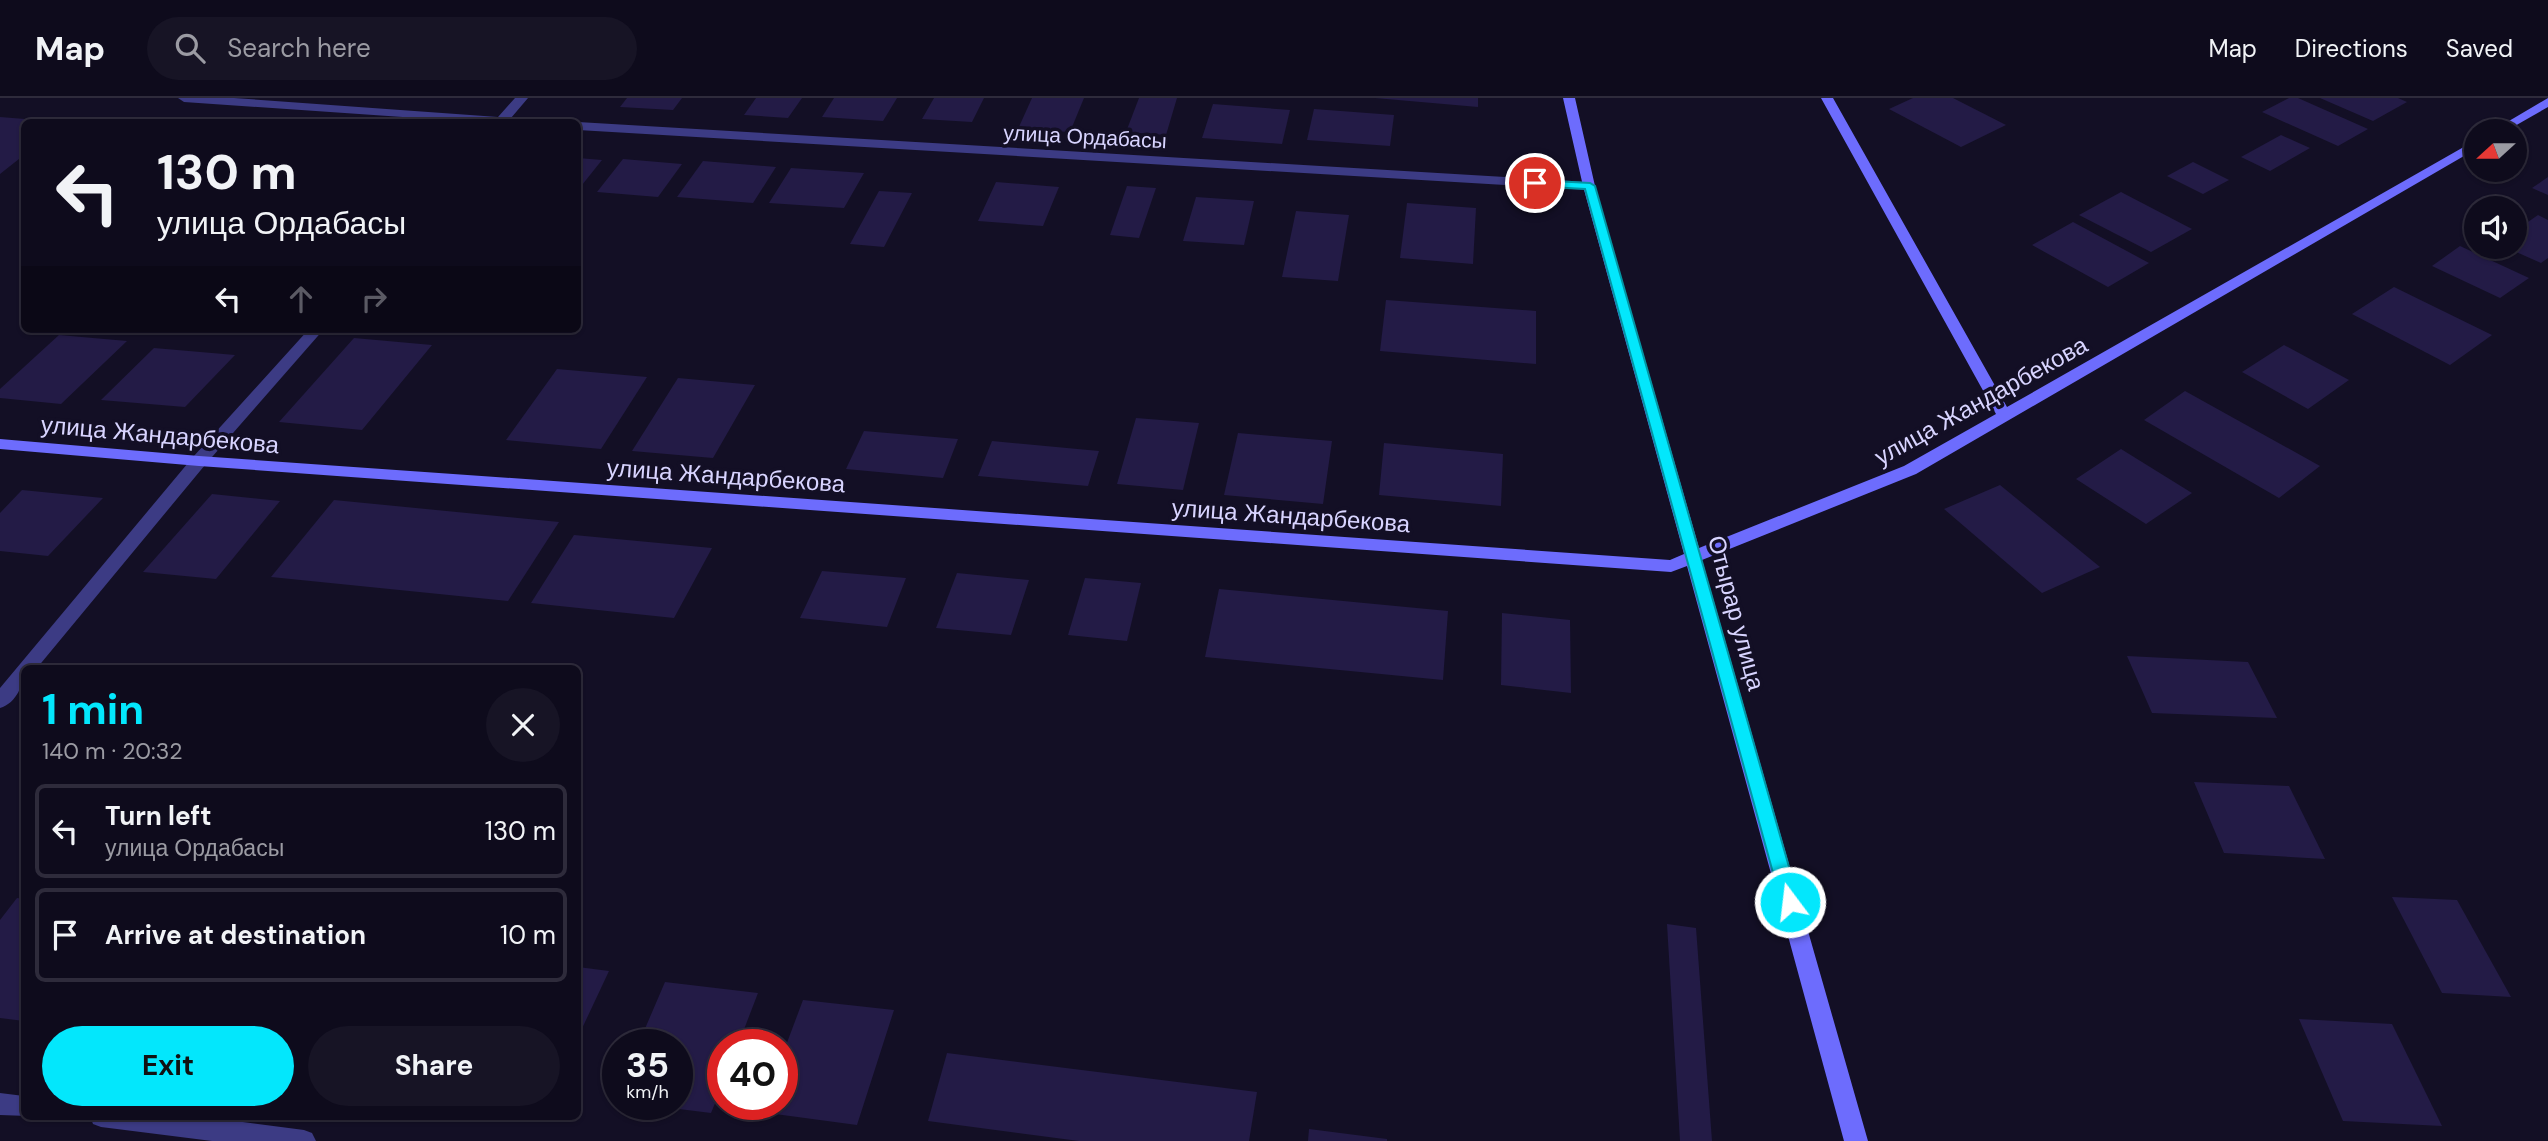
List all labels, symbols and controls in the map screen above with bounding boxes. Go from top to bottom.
search box [147,17,637,80]
text: Map [35,27,105,70]
icon: search [171,29,209,67]
text: Search here [227,31,371,65]
text: Map [2209,33,2257,64]
text: Directions [2295,33,2408,64]
text: Saved [2446,33,2513,64]
street label: улица Ордабасы [1003,119,1167,155]
north arrow [2464,119,2527,182]
map controls [2464,119,2527,259]
text: 130 m [157,140,297,204]
icon: left [42,147,133,238]
pin [1505,153,1565,213]
icon: arrive [1516,164,1554,202]
button: sound [2464,196,2527,259]
text: улица Ордабасы [157,202,406,244]
icon: left [209,280,247,318]
icon: ahead [282,280,320,318]
icon: right [355,280,393,318]
street label: улица Жандарбекова [1869,329,2093,472]
street label: улица Жандарбекова [40,409,281,460]
street label: улица Жандарбекова [606,452,847,499]
street label: улица Жандарбекова [1171,492,1412,539]
street label: Отырар улица [1701,532,1772,694]
text: 1 min [42,682,144,737]
button: close [486,688,560,762]
text: 140 m · 20:32 [42,736,183,766]
text: Turn left [105,799,212,833]
icon: left [46,812,84,850]
text: 130 m [485,814,556,848]
text: улица Ордабасы [105,833,284,863]
position arrow [1753,865,1827,939]
icon: arrive [46,916,84,954]
text: Arrive at destination [105,918,366,952]
text: 10 m [500,918,556,952]
button: Exit [42,1026,294,1106]
button: Share [308,1026,560,1106]
speed limit sign: 40 [707,1029,798,1120]
text: 35 [626,1042,669,1088]
text: km/h [626,1080,669,1104]

